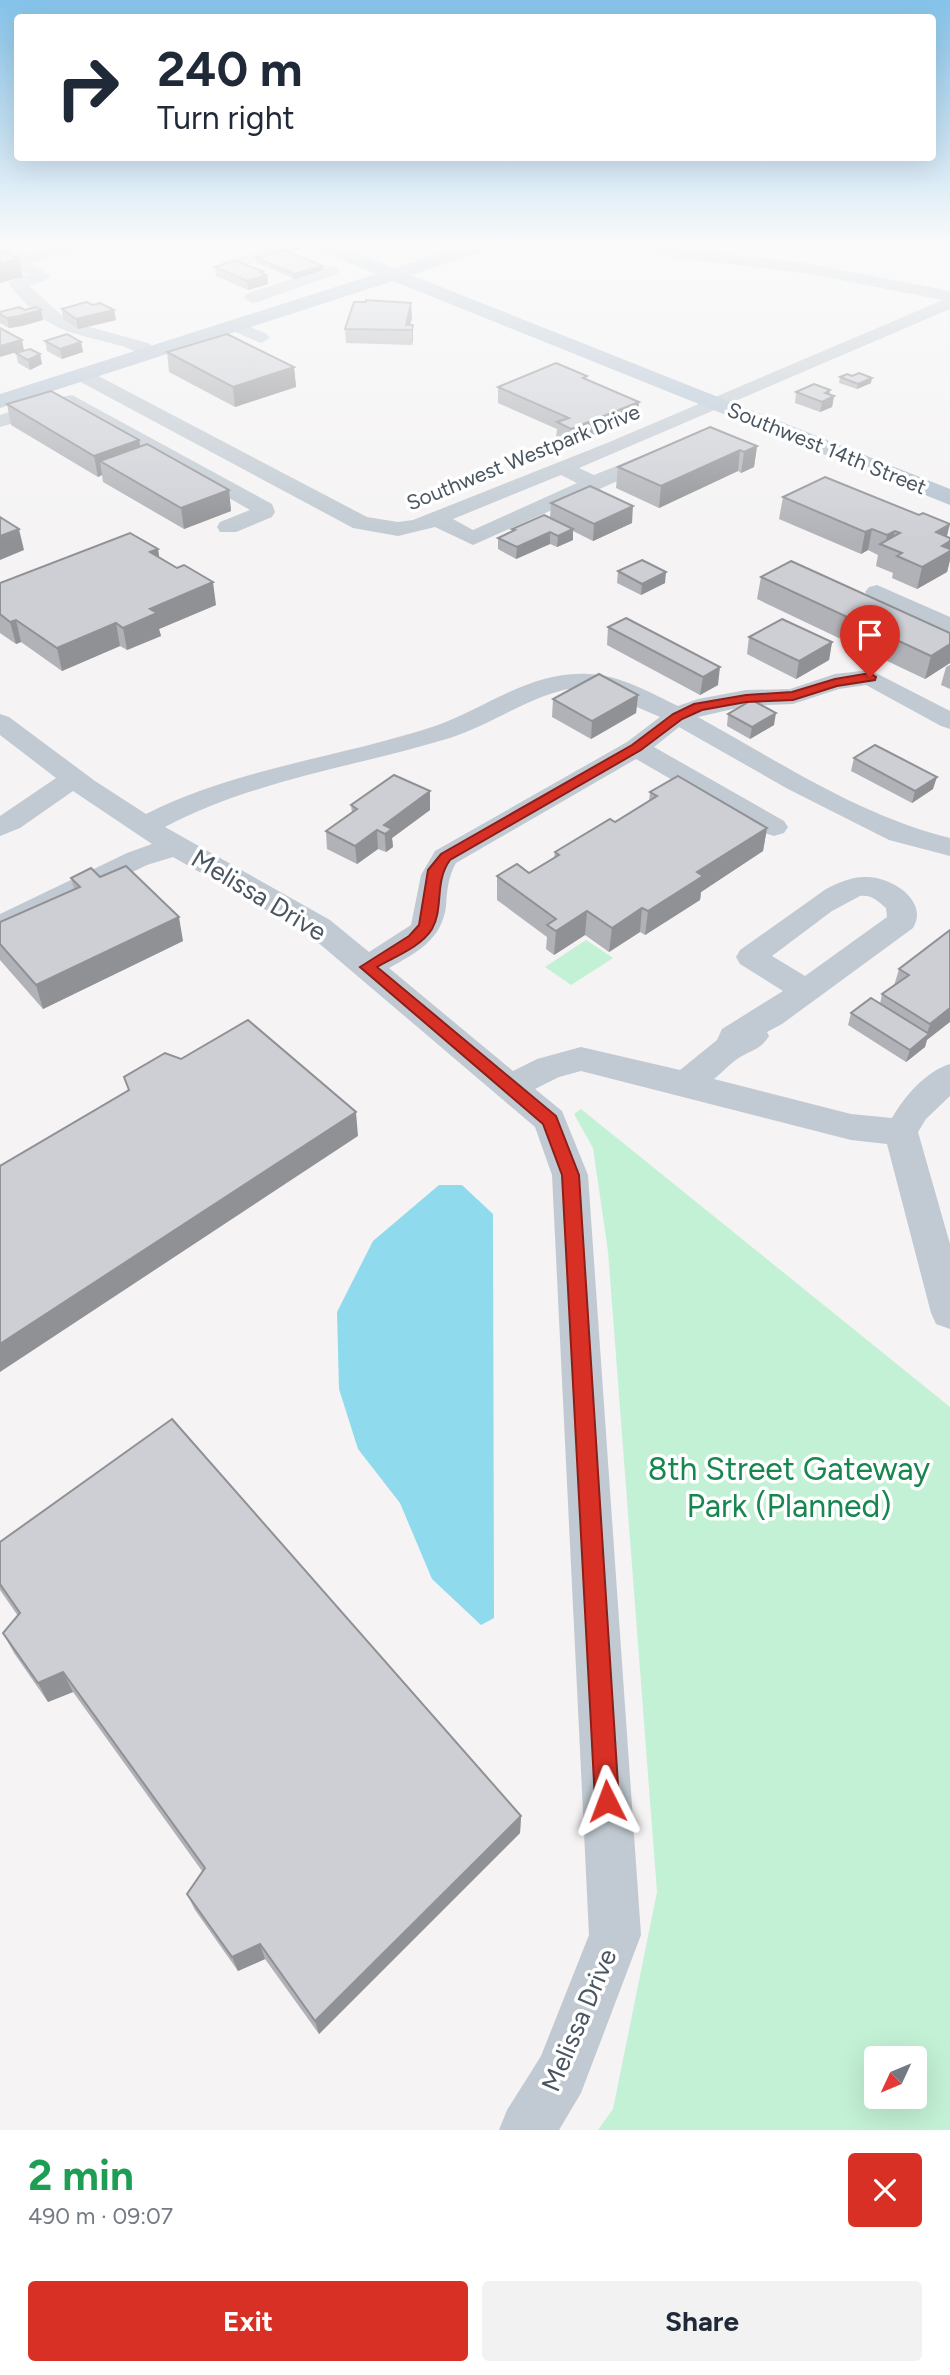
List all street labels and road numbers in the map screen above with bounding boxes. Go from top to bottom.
street label: Southwest 14th Street [724,397,930,499]
street label: Southwest Westpark Drive [403,399,643,515]
street label: Melissa Drive [186,842,332,948]
street label: Melissa Drive [535,1944,623,2096]

